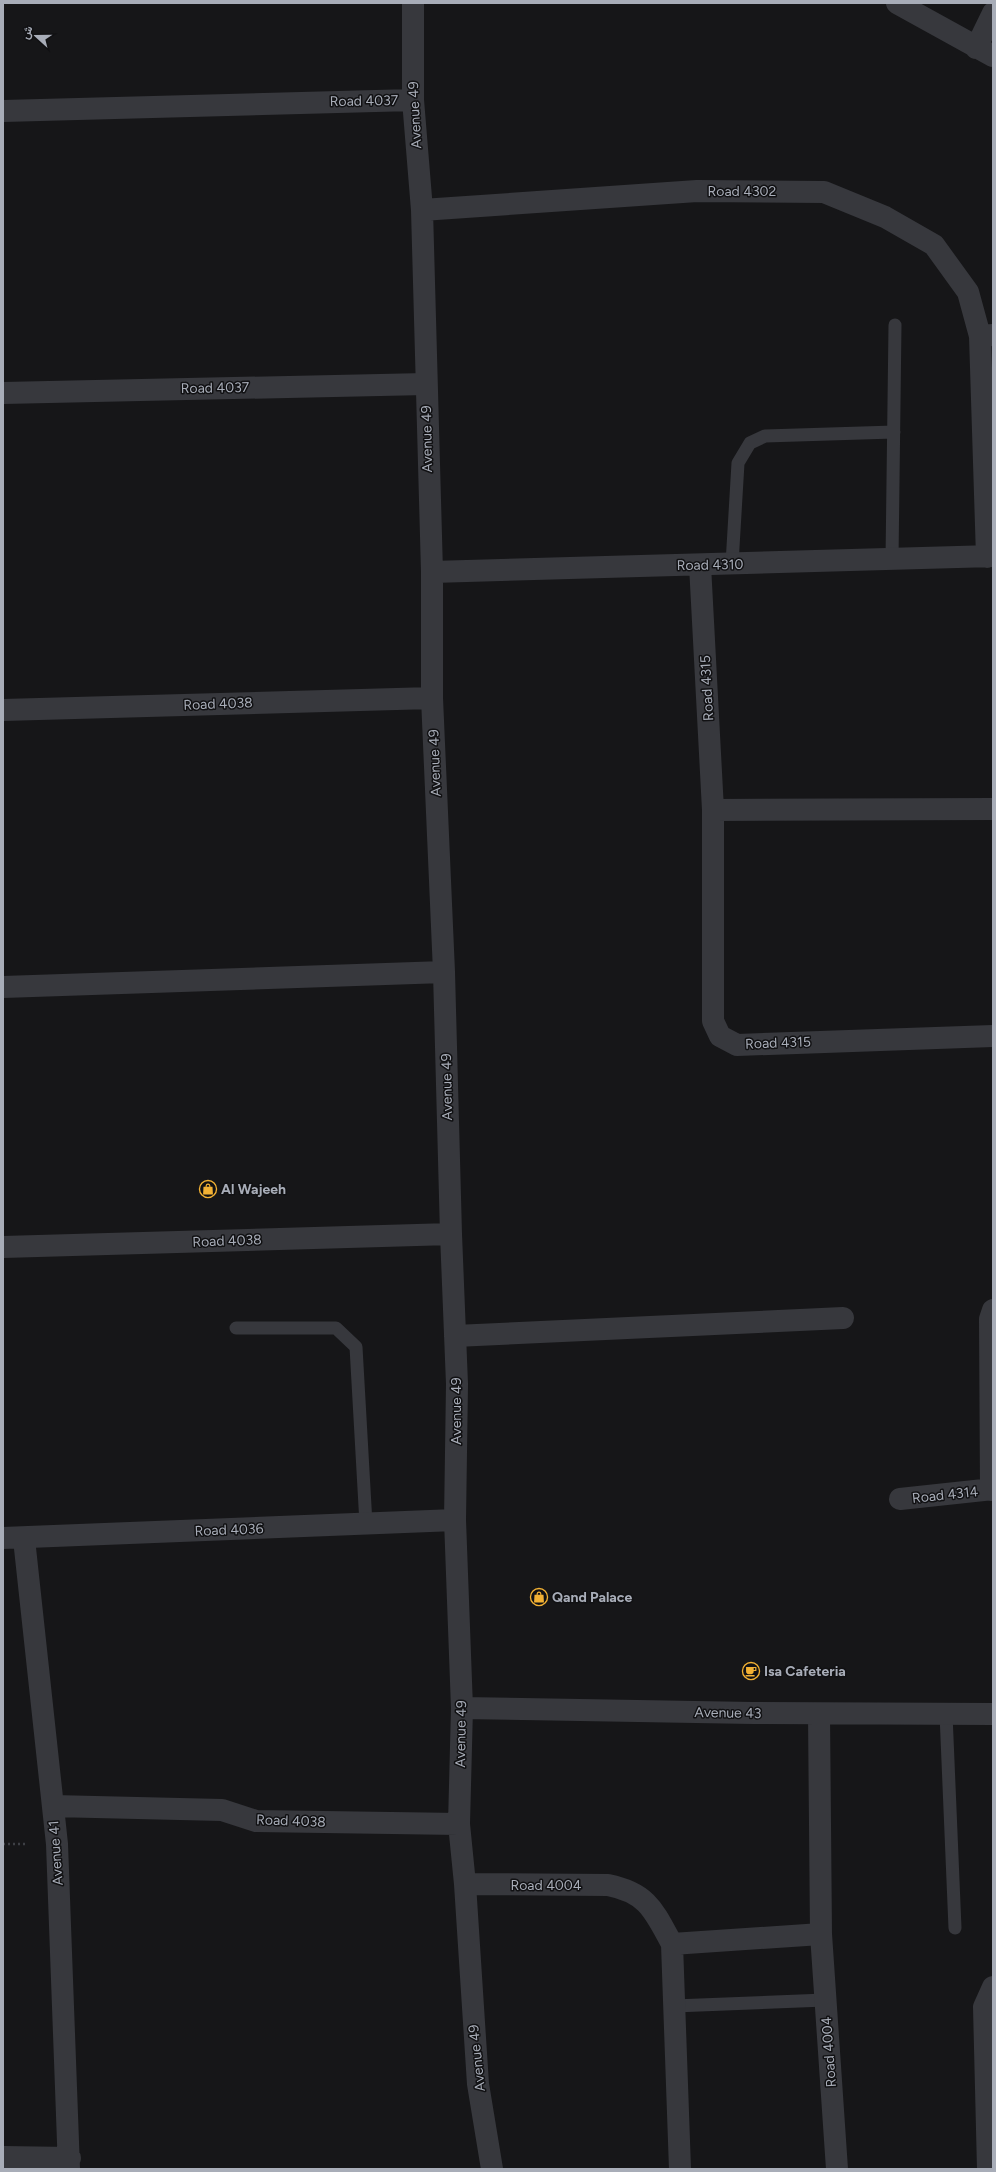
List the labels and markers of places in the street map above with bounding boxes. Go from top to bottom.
shop icon: Al Wajeeh [198,1179,218,1199]
place label: Al Wajeeh [221,1181,286,1198]
shop icon: Qand Palace [529,1587,549,1607]
place label: Qand Palace [552,1589,632,1606]
cafe icon: Isa Cafeteria [741,1661,761,1681]
place label: Isa Cafeteria [764,1663,846,1680]

